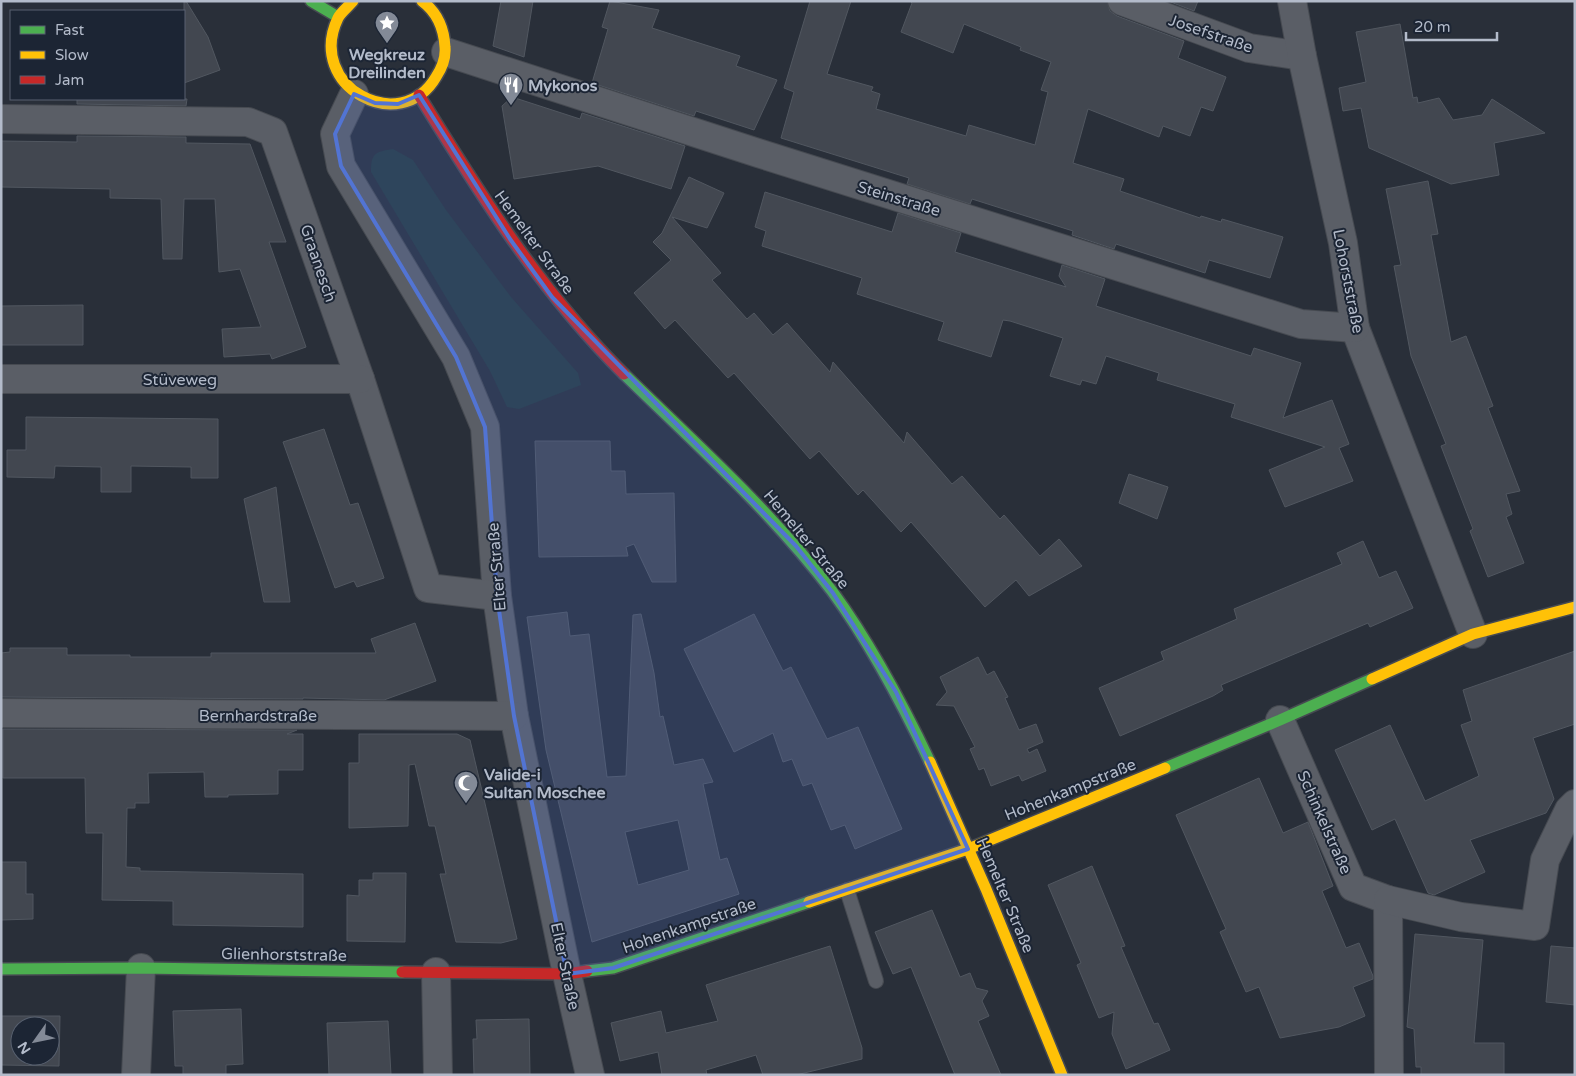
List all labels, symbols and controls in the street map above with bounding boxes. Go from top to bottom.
legend [10,10,185,100]
place icon: Wegkreuz Dreilinden [374,10,400,44]
street label: Josefstraße [1166,10,1255,58]
scale bar [1406,10,1497,42]
text: 20 m [1414,18,1451,36]
text: Fast [55,21,85,39]
place label: Wegkreuz Dreilinden [348,45,426,83]
text: Slow [55,46,89,64]
text: Jam [55,71,84,89]
restaurant icon: Mykonos [498,72,524,106]
place label: Mykonos [528,76,598,96]
street label: Steinstraße [855,177,943,221]
street label: Hemelter Straße [490,187,579,298]
street label: Graanesch [295,222,341,305]
street label: Lohorststraße [1328,227,1368,335]
street label: Stüveweg [143,370,217,390]
street label: Hemelter Straße [759,486,854,593]
street label: Elter Straße [483,522,511,612]
street label: Bernhardstraße [199,706,317,726]
street label: Hohenkampstraße [1002,754,1139,825]
place label: Valide-i Sultan Moschee [484,765,605,803]
street label: Schinkelstraße [1292,768,1356,877]
mosque icon: Valide-i Sultan Moschee [453,770,479,804]
street label: Hemelter Straße [972,835,1038,956]
street label: Hohenkampstraße [620,894,759,958]
street label: Elter Straße [546,921,584,1012]
street label: Glienhorststraße [221,944,347,966]
north arrow [10,1016,60,1066]
text: N [14,1038,35,1057]

